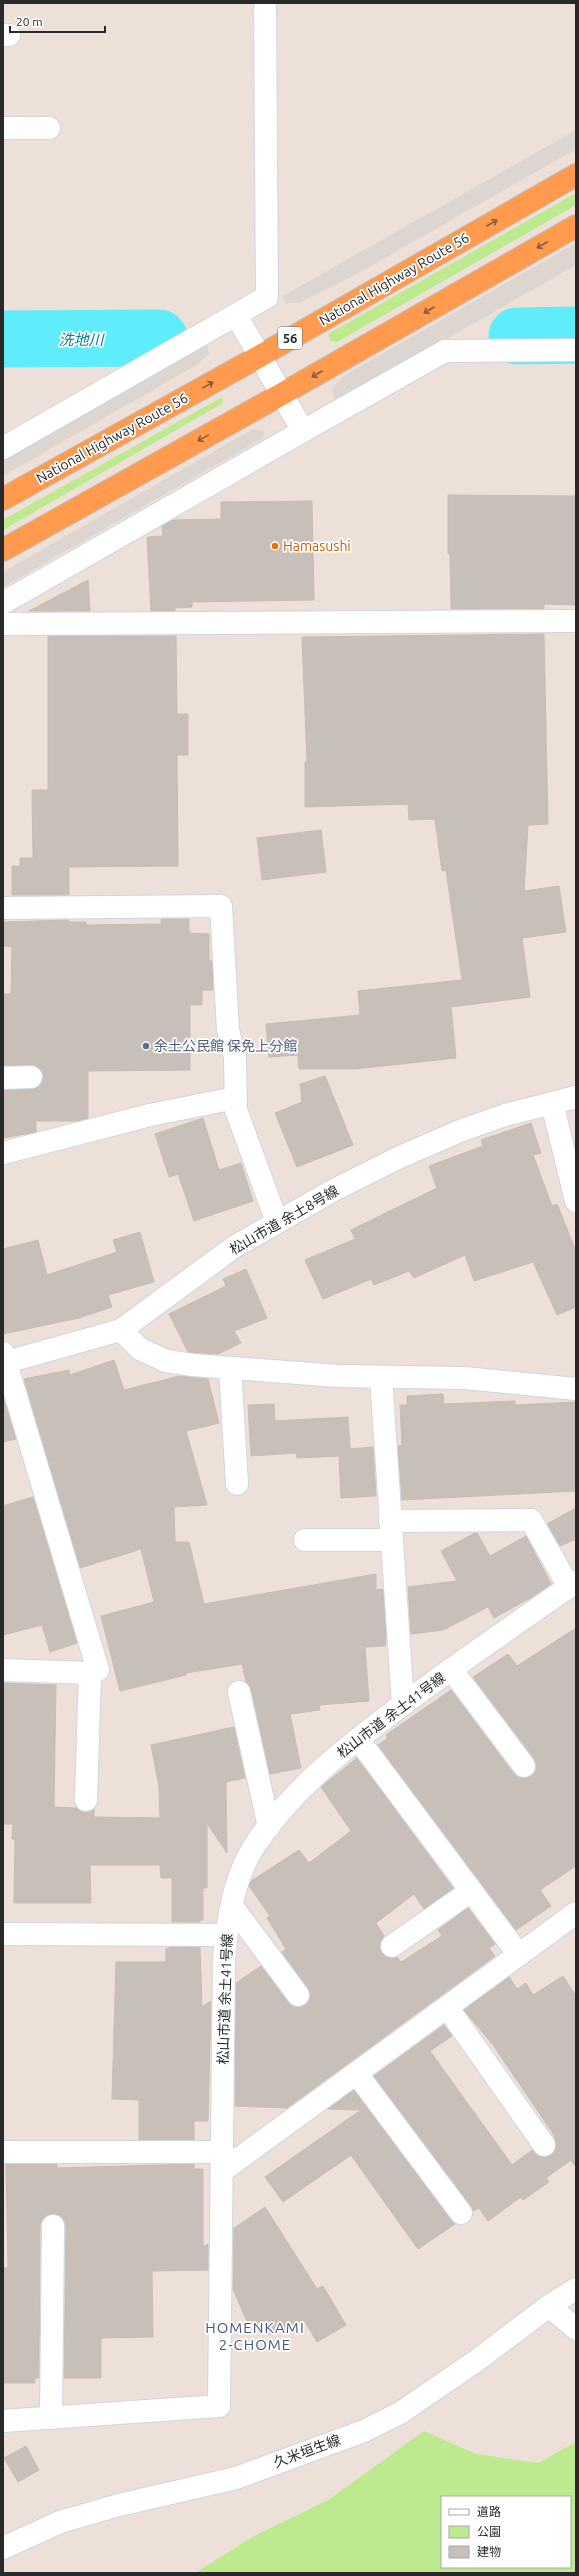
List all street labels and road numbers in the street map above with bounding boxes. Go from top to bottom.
street label: National Highway Route 56 [316,229,472,329]
road number: 56 [278,327,302,349]
street label: National Highway Route 56 [34,390,191,486]
street label: 松山市道 余土8号線 [227,1182,341,1258]
street label: 松山市道 余土41号線 [334,1669,448,1761]
street label: 松山市道 余土41号線 [215,1933,235,2065]
street label: 久米垣生線 [271,2432,343,2470]

